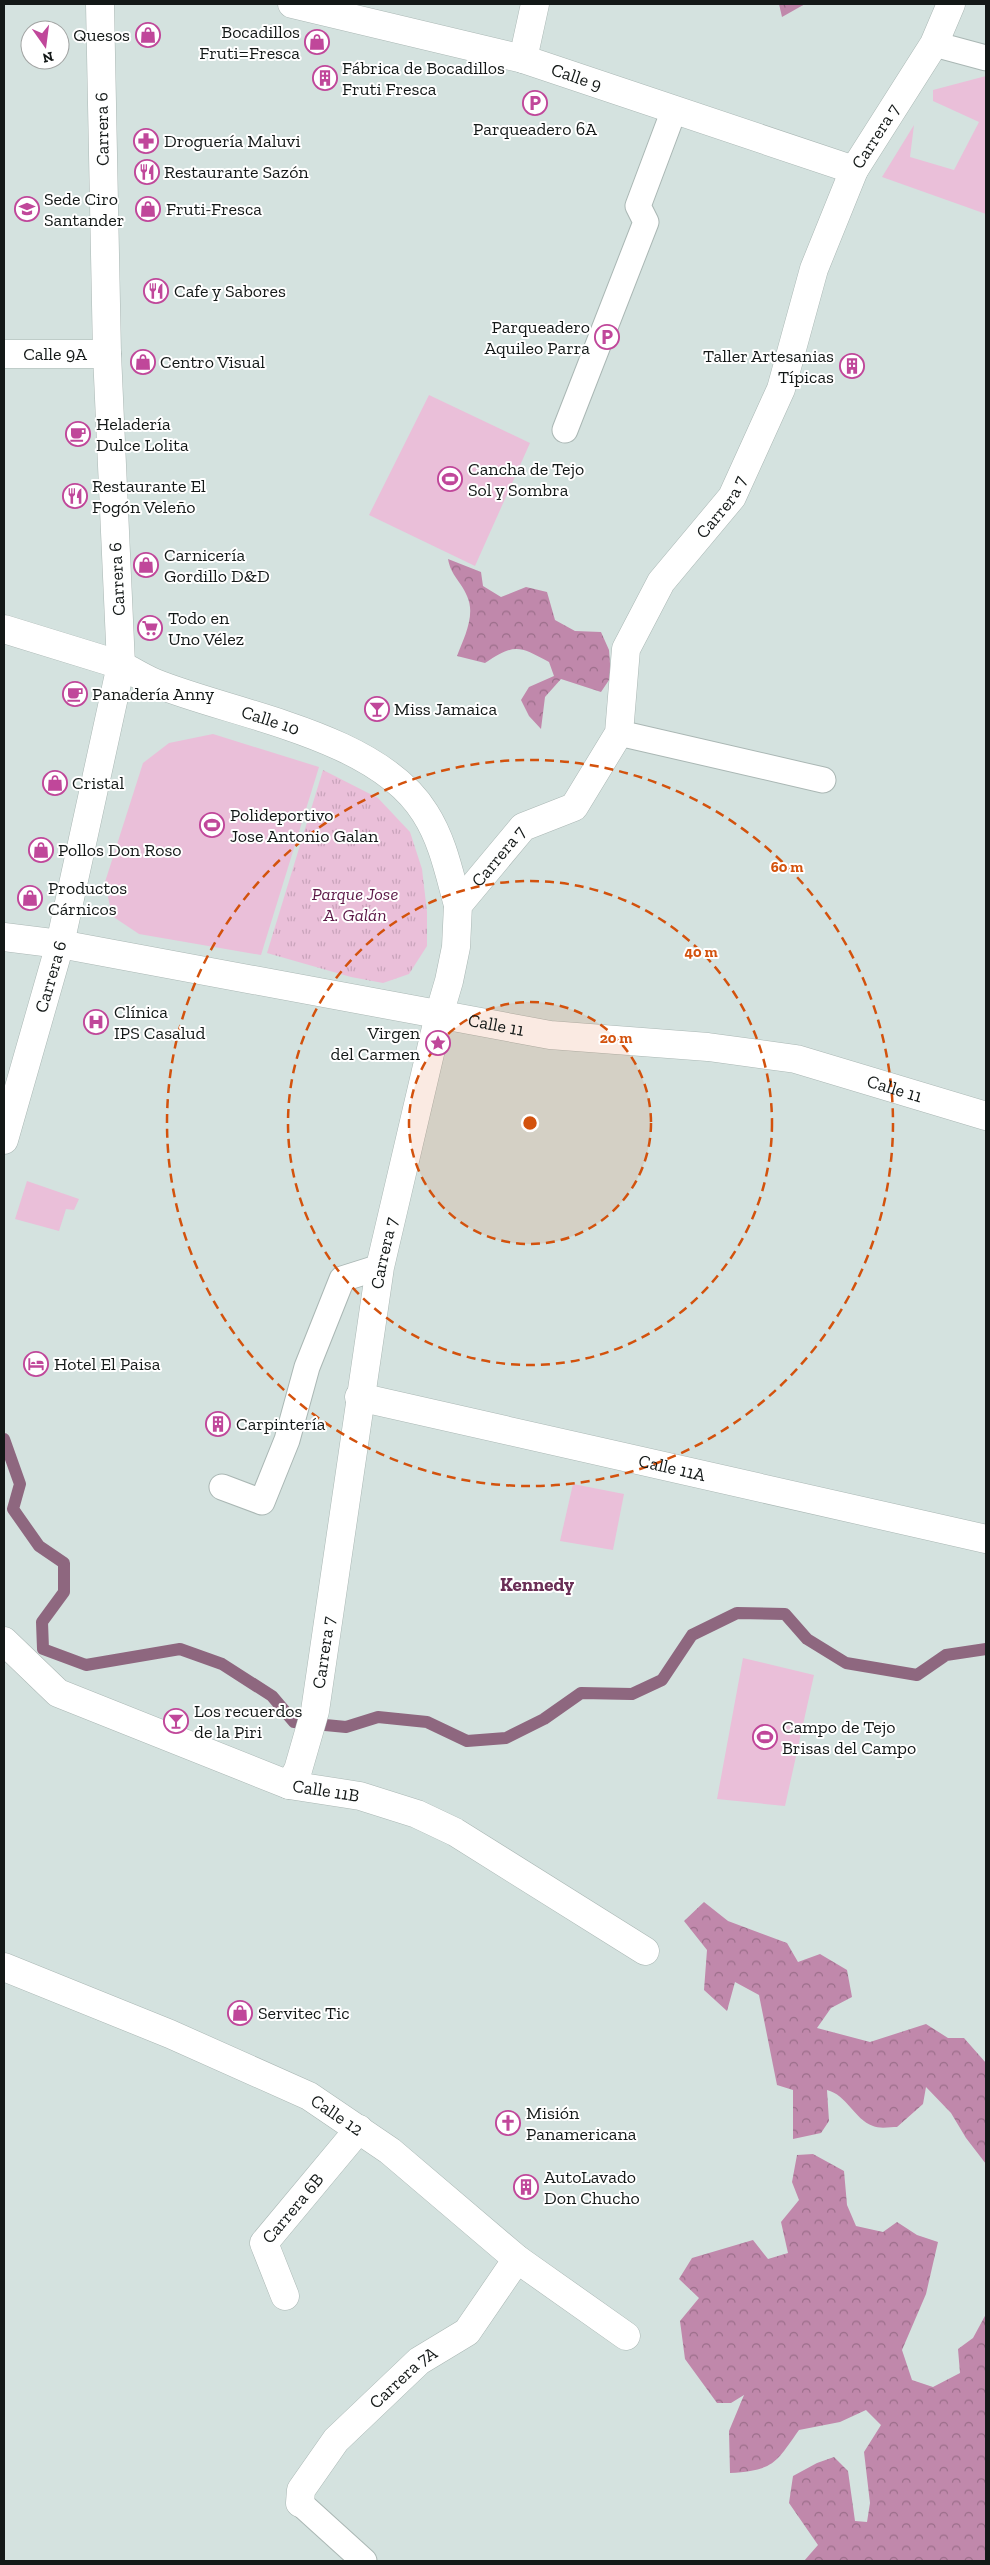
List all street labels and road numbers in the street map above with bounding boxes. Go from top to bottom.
street label: Calle 9 [548,58,605,96]
street label: Carrera 6 [90,92,114,166]
street label: Carrera 7 [847,99,904,173]
street label: Calle 9A [23,343,87,365]
street label: Carrera 7 [691,472,751,543]
street label: Carrera 6 [104,542,130,616]
street label: Calle 10 [239,701,303,740]
street label: Carrera 7 [467,821,531,891]
street label: Carrera 6 [30,938,71,1015]
street label: Calle 11 [466,1009,526,1041]
street label: Calle 11 [864,1070,925,1107]
street label: Carrera 7 [366,1215,402,1290]
street label: Calle 11A [636,1450,708,1486]
street label: Carrera 7 [307,1614,340,1690]
street label: Calle 11B [291,1775,361,1807]
street label: Calle 12 [306,2089,367,2141]
street label: Carrera 6B [257,2169,328,2248]
street label: Carrera 7A [365,2341,441,2413]

